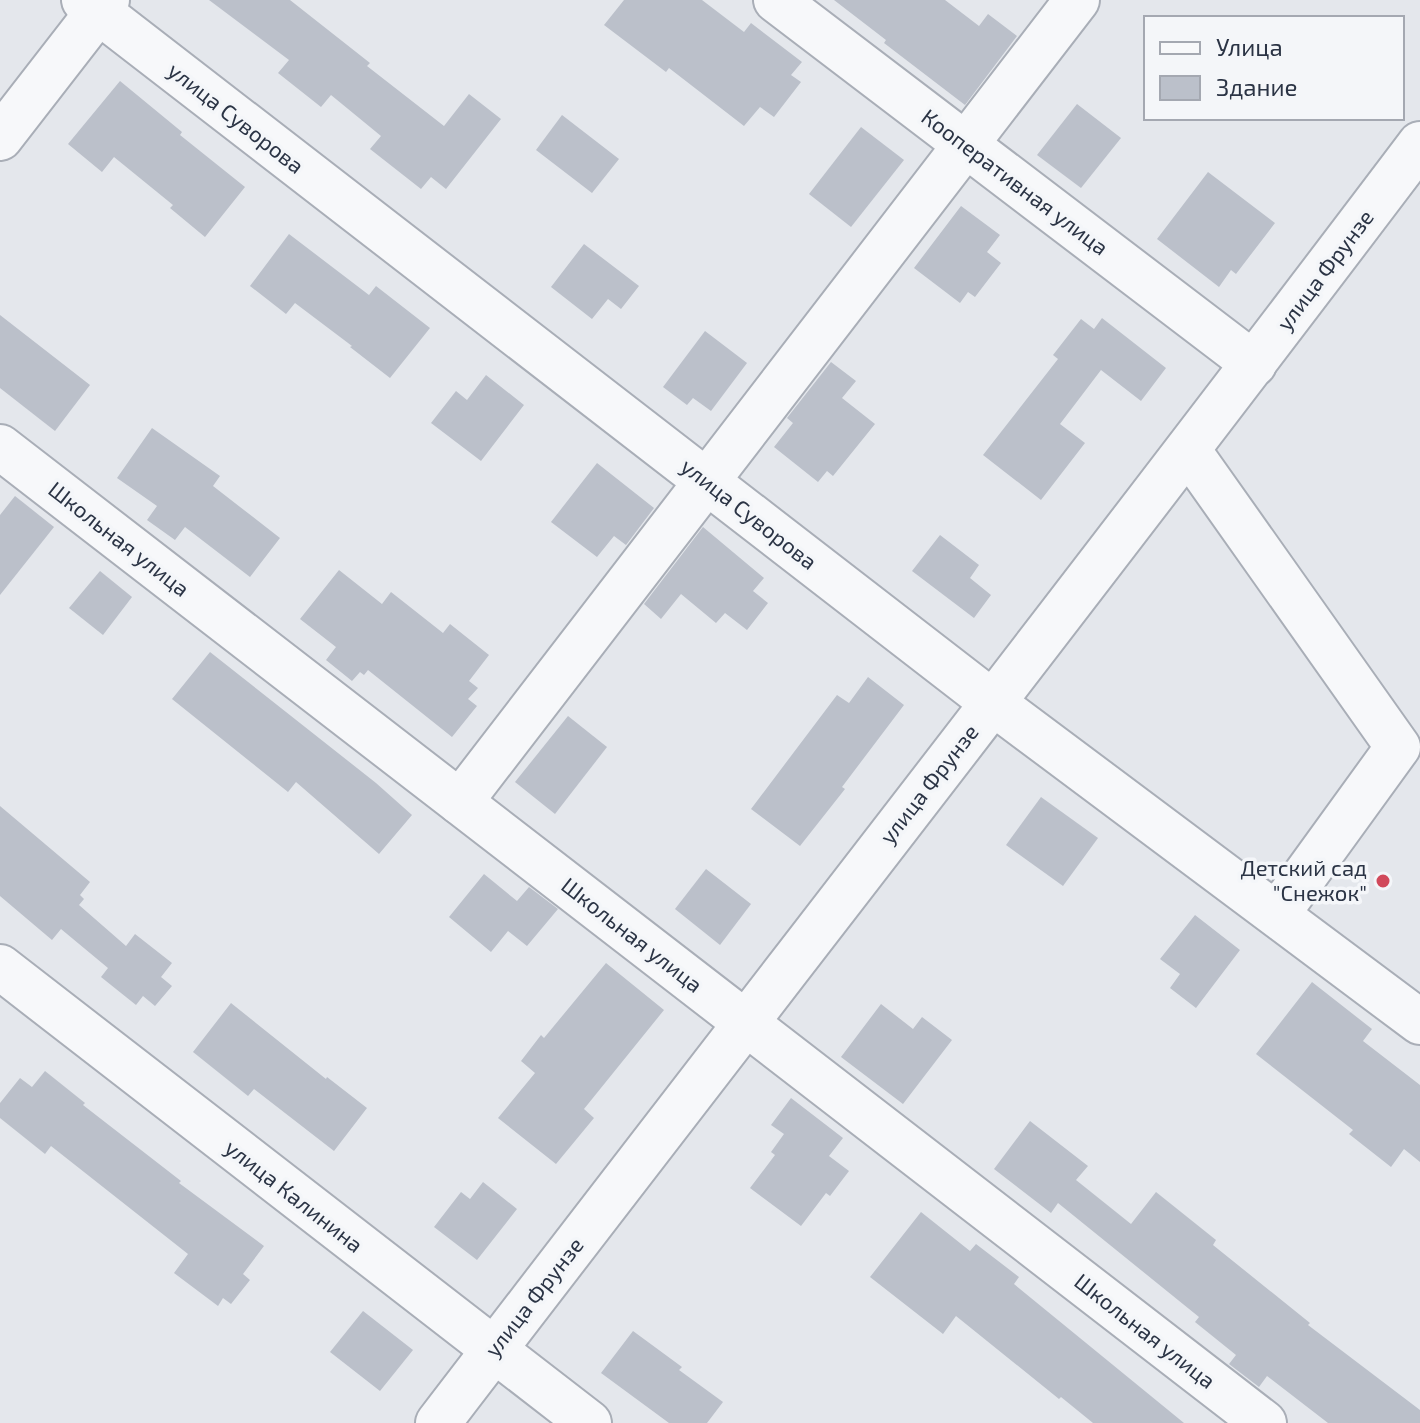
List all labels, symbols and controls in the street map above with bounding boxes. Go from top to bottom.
legend [1144,16,1404,120]
text: Улица [1216,32,1283,61]
street label: улица Суворова [163,56,310,179]
text: Здание [1216,72,1298,101]
street label: Кооперативная улица [917,103,1114,261]
street label: улица Фрунзе [1270,204,1379,336]
street label: улица Суворова [676,452,823,575]
street label: Школьная улица [43,475,195,602]
street label: улица Фрунзе [874,718,984,849]
place label: Детский сад "Снежок" [1240,854,1367,905]
street label: Школьная улица [556,871,708,998]
marker: Детский сад "Снежок" [1374,872,1392,890]
street label: улица Калинина [220,1133,369,1258]
street label: улица Фрунзе [479,1231,589,1362]
street label: Школьная улица [1069,1267,1221,1394]

